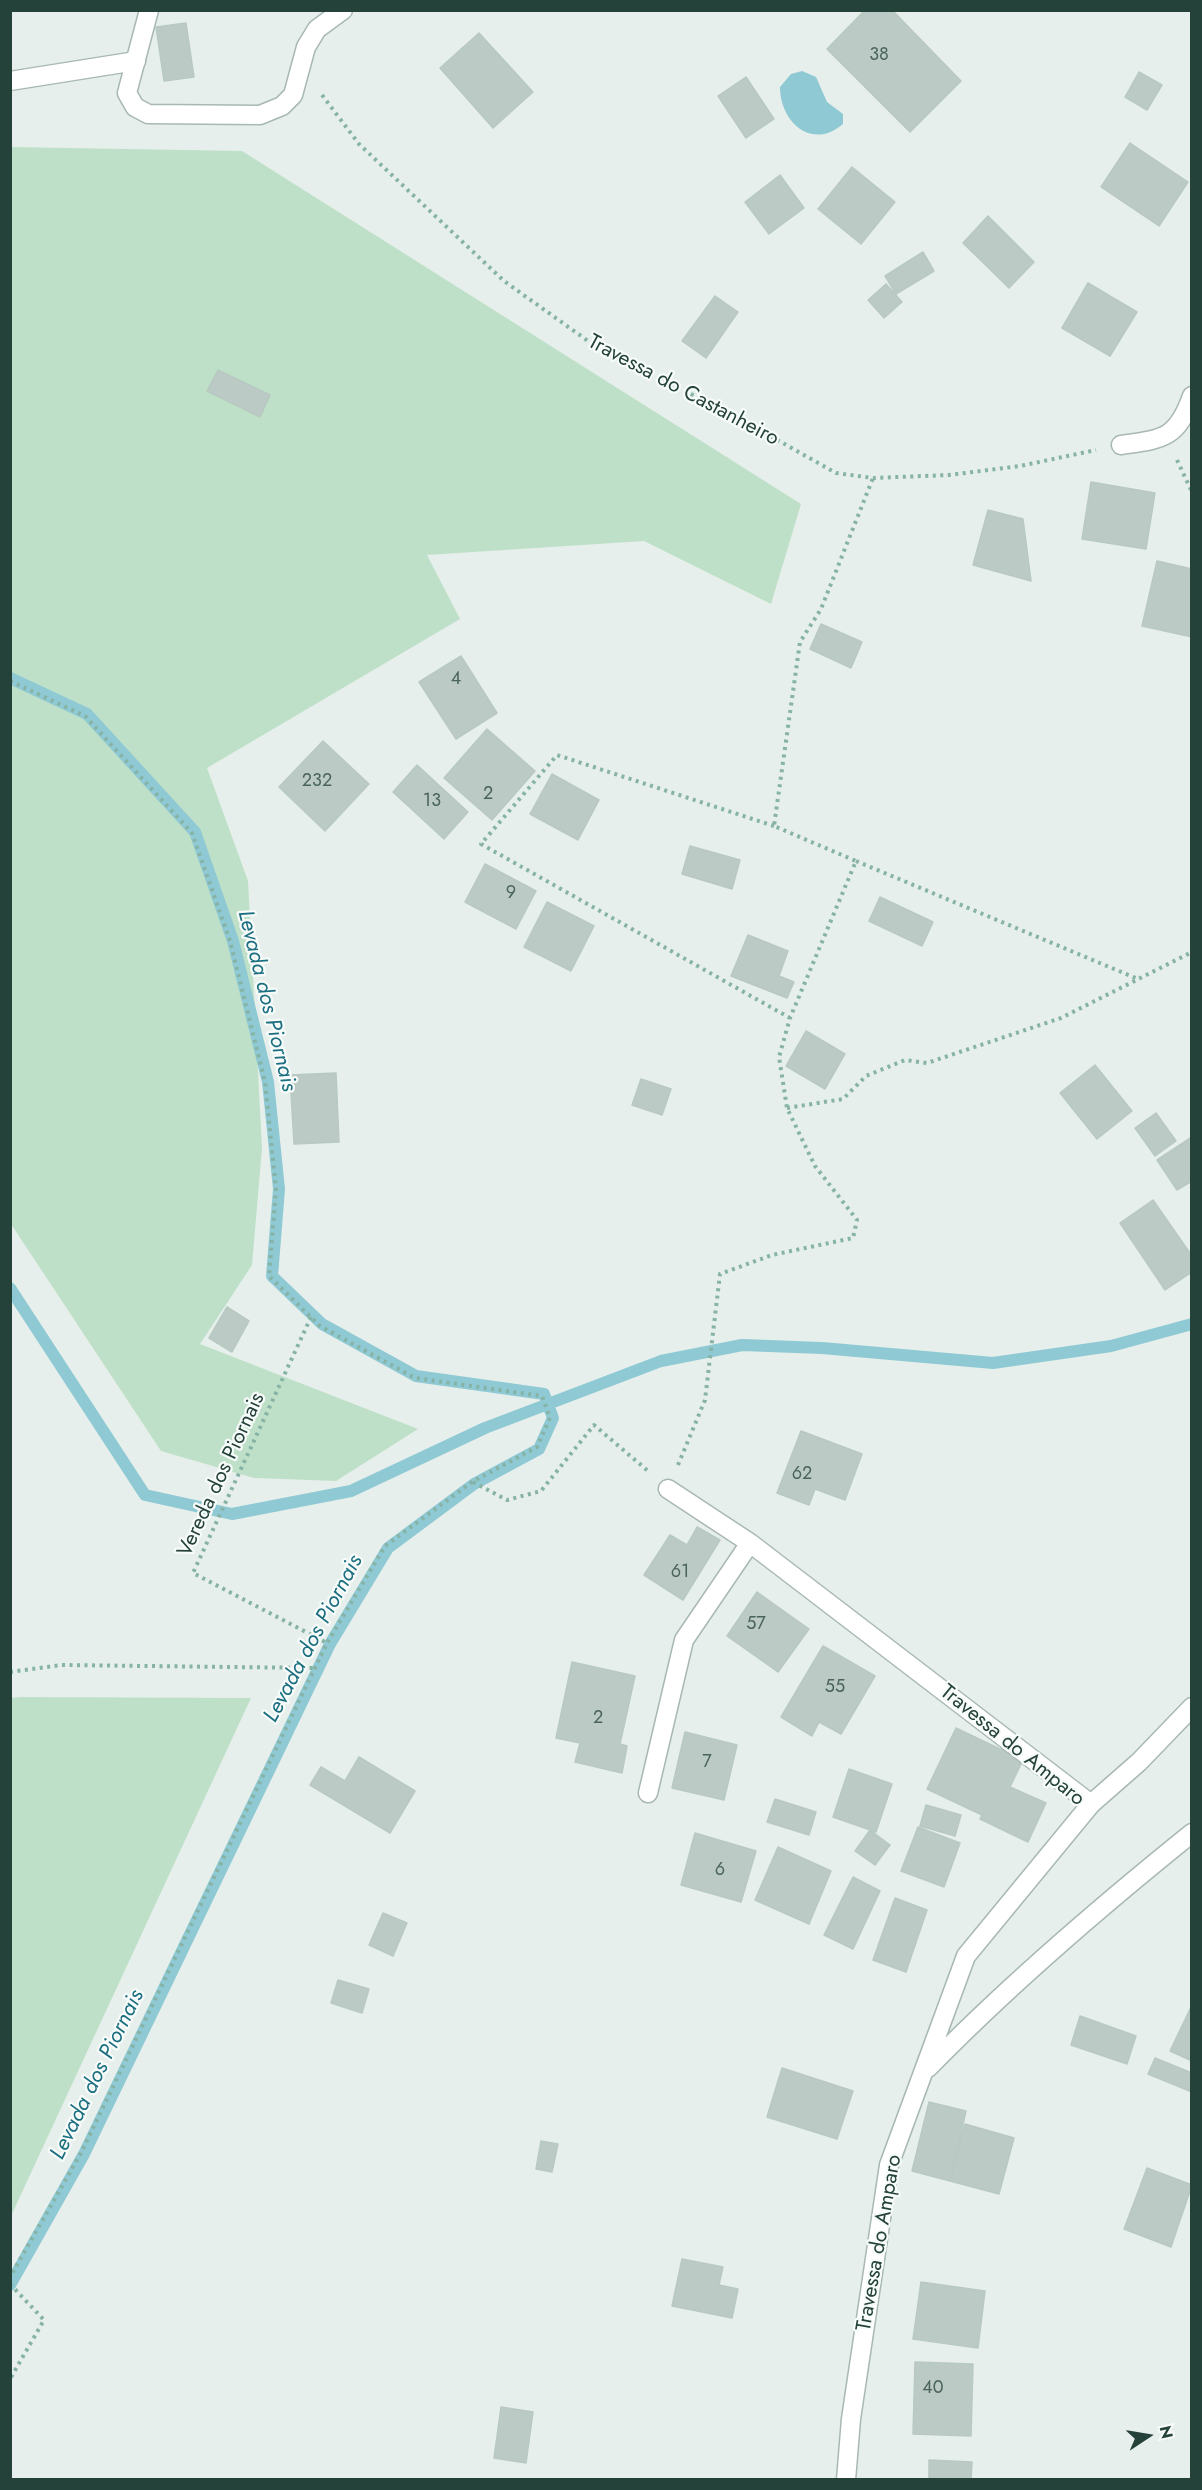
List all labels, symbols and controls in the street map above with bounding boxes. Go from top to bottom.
house number: 38 [869,45,889,67]
street label: Travessa do Castanheiro [583,330,783,452]
house number: 4 [451,669,461,691]
house number: 232 [302,771,332,793]
house number: 2 [483,784,493,806]
house number: 13 [423,791,441,813]
house number: 9 [506,883,516,905]
water label: Levada dos Piornais [231,908,301,1094]
street label: Vereda dos Piornais [173,1389,271,1561]
house number: 62 [792,1464,812,1486]
water label: Levada dos Piornais [259,1551,369,1727]
house number: 61 [671,1562,689,1584]
house number: 57 [746,1614,766,1636]
house number: 55 [825,1677,845,1699]
street label: Travessa do Amparo [935,1680,1089,1812]
house number: 2 [593,1708,603,1730]
house number: 7 [702,1752,712,1774]
house number: 6 [715,1860,725,1882]
water label: Levada dos Piornais [45,1986,151,2164]
street label: Travessa do Amparo [852,2153,908,2333]
house number: 40 [922,2378,944,2400]
north arrow [1118,2406,1178,2466]
text: N [1154,2424,1179,2441]

